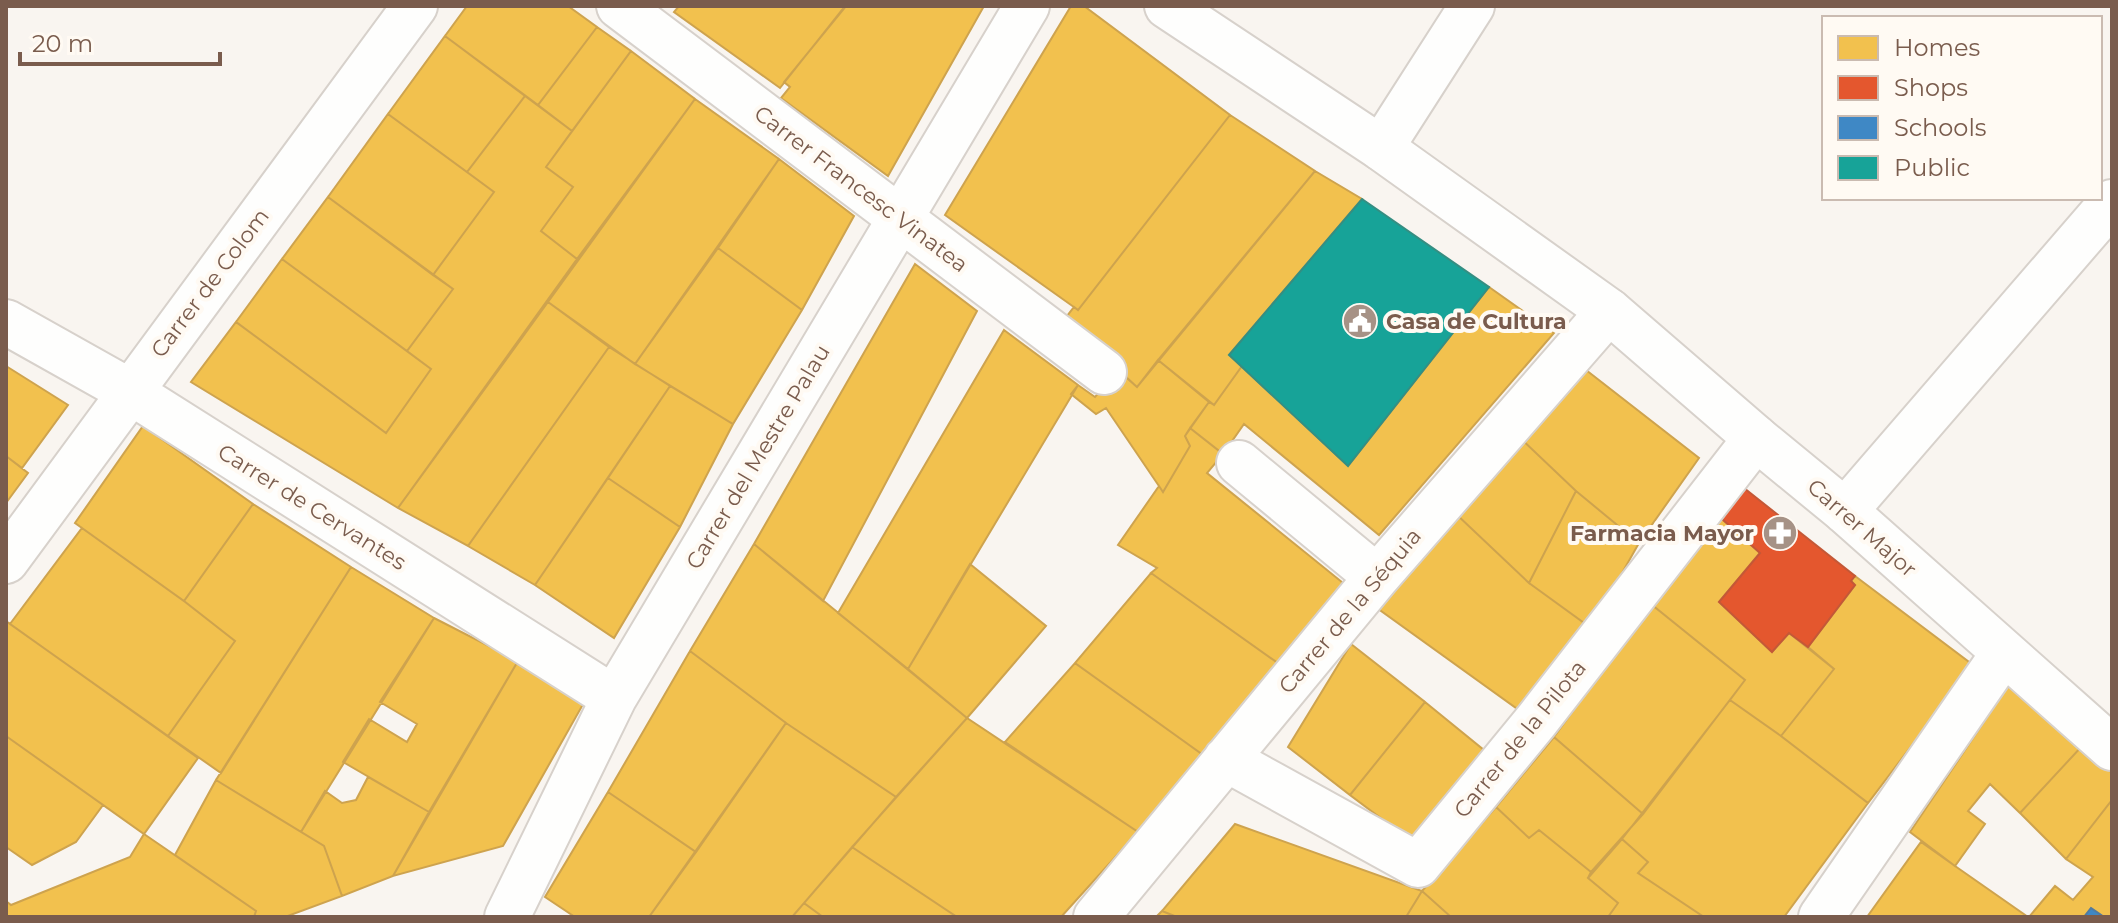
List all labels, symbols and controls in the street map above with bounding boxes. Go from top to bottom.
scale bar [20,16,220,66]
legend [1822,16,2102,200]
text: 20 m [32,29,93,58]
text: Homes [1894,33,1980,62]
text: Shops [1894,73,1968,102]
street label: Carrer Francesc Vinatea [749,100,973,278]
text: Schools [1894,113,1987,142]
text: Public [1894,153,1970,182]
street label: Carrer de Colom [145,203,275,363]
public building icon: Casa de Cultura [1341,302,1379,340]
place label: Casa de Cultura [1386,308,1566,335]
street label: Carrer del Mestre Palau [680,340,836,574]
street label: Carrer de Cervantes [213,438,411,576]
street label: Carrer Major [1802,473,1922,583]
pharmacy icon: Farmacia Mayor [1761,514,1799,552]
place label: Farmacia Mayor [1570,520,1754,547]
street label: Carrer de la Séquia [1273,523,1427,699]
street label: Carrer de la Pilota [1448,655,1592,823]

